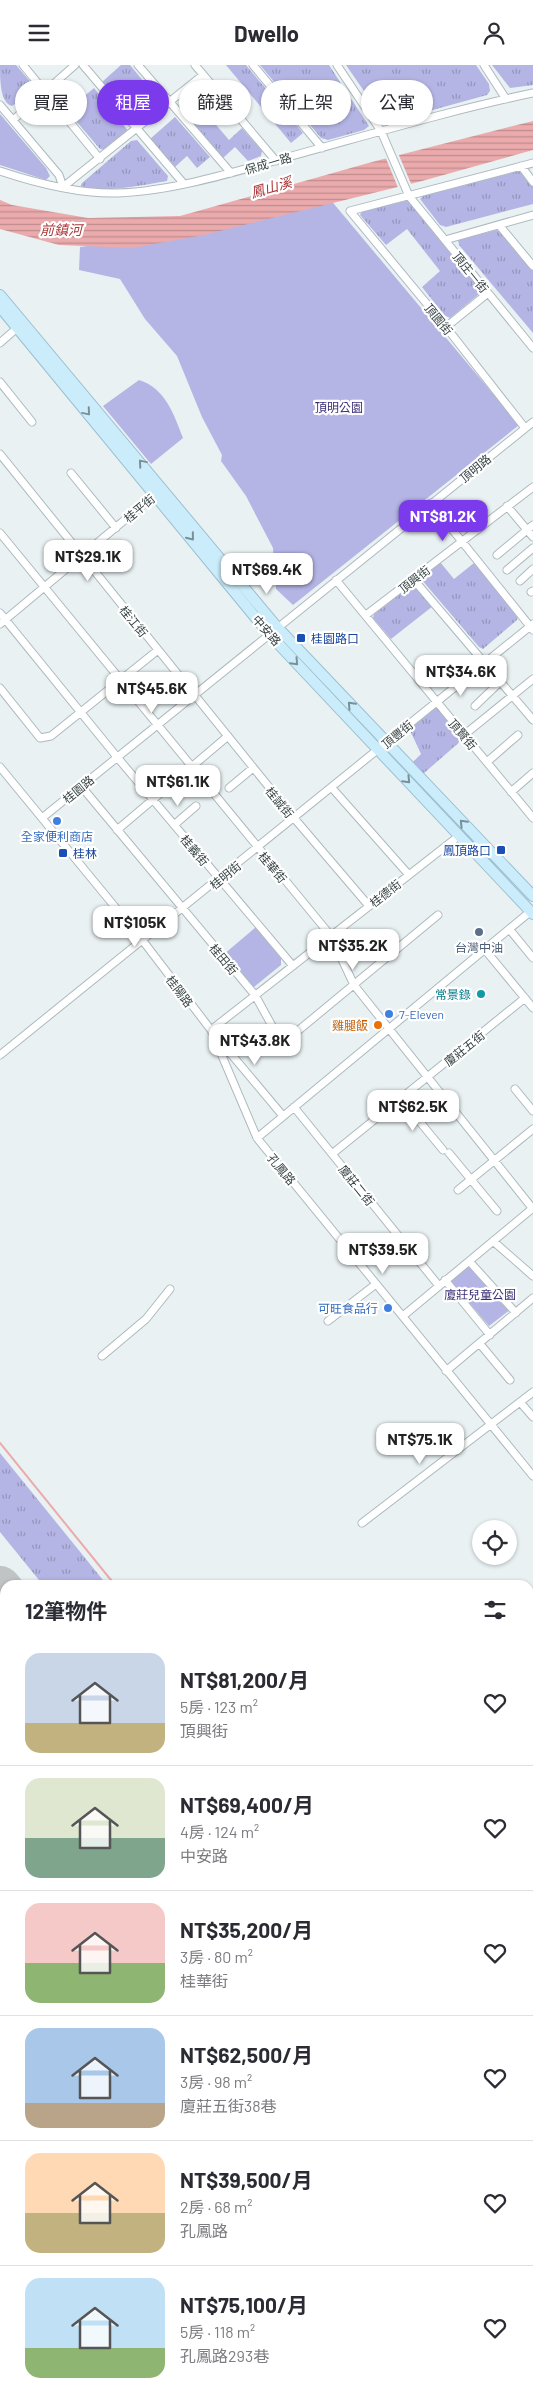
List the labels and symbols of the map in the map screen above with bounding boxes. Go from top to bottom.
street label: 保成一路 [243,150,293,176]
water label: 鳳山溪 [248,172,295,201]
water label: 前鎮河 [40,221,85,238]
street label: 頂庄一街 [450,249,492,295]
street label: 頂園街 [422,301,456,337]
park label: 頂明公園 [315,400,363,414]
one-way arrow [82,407,91,416]
street label: 頂明路 [457,451,493,485]
one-way arrow [139,460,148,469]
street label: 桂平街 [121,491,157,525]
pin: NT$81.2K [391,499,495,542]
one-way arrow [185,532,194,541]
pin: NT$29.1K [36,539,140,582]
pin: NT$69.4K [215,553,319,595]
street label: 頂興街 [396,562,432,596]
street label: 桂江街 [117,603,151,639]
street label: 中安路 [250,612,284,648]
place label: 桂園路口 [311,631,359,645]
marker: 桂園路口 [295,632,307,644]
pin: NT$34.6K [409,655,513,697]
one-way arrow [289,656,298,665]
pin: NT$45.6K [100,671,204,714]
one-way arrow [348,702,357,711]
street label: 頂賢街 [446,716,480,752]
street label: 頂豐街 [379,717,415,751]
pin: NT$61.1K [126,765,230,807]
street label: 桂園路 [60,772,96,806]
one-way arrow [401,774,410,783]
street label: 桂誠街 [263,784,297,820]
marker: 全家便利商店 [51,815,63,827]
one-way arrow [460,820,469,829]
place label: 全家便利商店 [21,829,93,843]
street label: 桂義街 [178,832,212,868]
place label: 鳳頂路口 [443,843,491,857]
marker: 鳳頂路口 [495,844,507,856]
place label: 桂林 [73,846,97,860]
marker: 桂林 [57,847,69,859]
street label: 桂華街 [256,849,290,885]
street label: 桂明街 [207,858,243,892]
street label: 桂德街 [367,876,403,910]
pin: NT$105K [89,905,181,948]
marker: 台灣中油 [473,926,485,938]
pin: NT$35.2K [301,929,405,971]
place label: 台灣中油 [455,940,503,954]
street label: 桂田街 [207,941,241,977]
street label: 桂陽路 [164,972,196,1010]
place label: 常景錄 [435,987,471,1001]
marker: 常景錄 [475,988,487,1000]
place label: 7-Eleven [399,1007,444,1021]
marker: 7-Eleven [383,1008,395,1020]
place label: 雞腿飯 [332,1018,368,1032]
marker: 雞腿飯 [372,1019,384,1031]
pin: NT$43.8K [203,1023,307,1066]
street label: 廈莊五街 [441,1027,487,1069]
pin: NT$62.5K [361,1089,465,1132]
street label: 孔鳳路 [265,1151,299,1187]
street label: 廈莊二街 [336,1162,378,1208]
pin: NT$39.5K [331,1233,435,1275]
park label: 廈莊兒童公園 [444,1287,516,1301]
place label: 可旺食品行 [318,1301,378,1315]
marker: 可旺食品行 [382,1302,394,1314]
pin: NT$75.1K [368,1423,472,1465]

